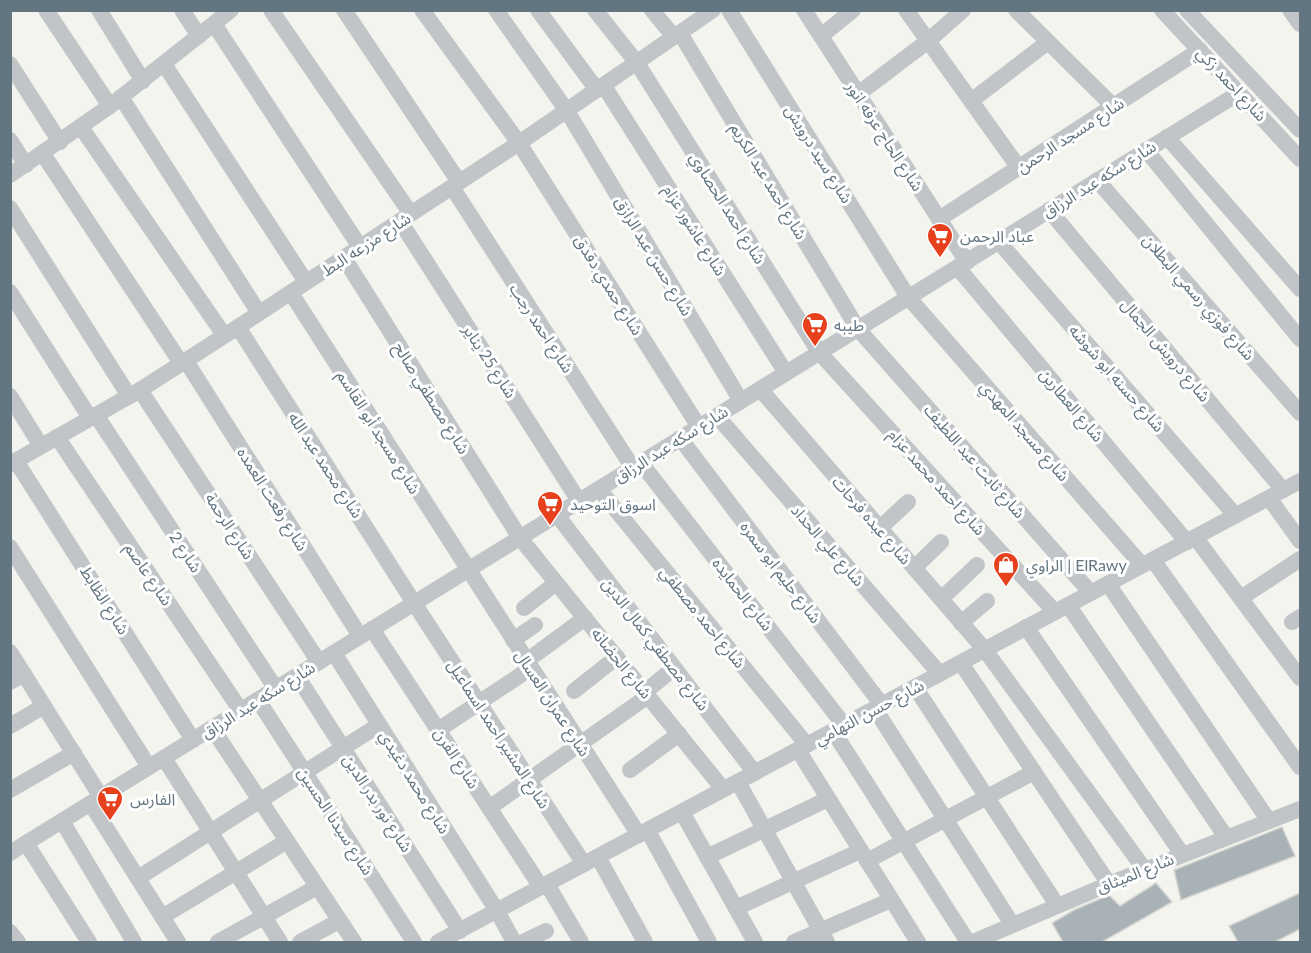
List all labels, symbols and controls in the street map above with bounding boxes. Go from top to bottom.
street label: شارع احمد زكي [1190,43,1271,127]
street label: شارع الحاج عرفه انور [839,77,928,196]
street label: شارع مسجد الرحمن [1013,93,1129,180]
street label: شارع سيد درويش [778,101,857,208]
street label: شارع احمد عبد الكريم [724,119,812,244]
street label: شارع سكه عبد الرزاق [1039,136,1161,224]
street label: شارع احمد الحصاوي [683,149,770,269]
street label: شارع عاشور عزام [657,181,731,281]
street label: شارع حسن عبد الرازق [608,193,698,321]
street label: شارع مزرعه البط [318,208,416,283]
supermarket icon: عباد الرحمن [925,221,955,259]
place label: عباد الرحمن [960,226,1034,246]
street label: شارع فوزي رسمي البطلان [1137,230,1259,366]
street label: شارع حمدي دقدق [568,231,648,340]
street label: شارع احمد رجب [503,280,578,378]
street label: شارع درويش الجمال [1115,294,1215,408]
supermarket icon: طيبه [800,310,830,348]
place label: طيبه [834,315,864,334]
street label: شارع 25 يناير [456,319,521,403]
street label: شارع حسنه ابو شوشه [1063,320,1169,438]
street label: شارع مصطفي صالح [387,339,474,459]
street label: شارع العطارين [1033,364,1108,448]
street label: شارع مسجد أبو القاسم [330,367,425,499]
street label: شارع مسجد المهدي [974,377,1074,487]
street label: شارع ثابت عبد اللطيف [918,400,1030,524]
street label: شارع سكه عبد الرزاق [611,401,733,489]
street label: شارع محمد عبد الله [282,408,368,523]
street label: شارع احمد محمد عزام [882,425,990,541]
street label: شارع رفعت العمده [231,444,313,556]
street label: شارع عبده فرحات [826,472,916,570]
street label: شارع الرحمة [199,489,259,565]
supermarket icon: اسوق التوحيد [535,489,565,527]
place label: اسوق التوحيد [570,494,656,514]
street label: شارع علي الحداد [785,500,869,592]
street label: شارع حليم ابو سمره [734,517,826,629]
street label: شارع 2 [163,528,207,578]
street label: شارع عاصم [118,539,177,611]
shop icon: الراوي | ElRawy [991,550,1021,588]
street label: شارع الحمايده [706,554,778,636]
place label: الراوي | ElRawy [1026,555,1127,578]
street label: شارع الظابط [74,562,134,639]
street label: شارع احمد مصطفي [654,562,750,674]
street label: شارع مصطفي كمال الدين [596,574,714,716]
street label: شارع الحضانه [585,624,657,704]
street label: شارع عمران العسال [509,646,595,762]
street label: شارع المشير احمد اسماعيل [441,656,555,814]
street label: شارع سكه عبد الرزاق [198,657,320,745]
street label: شارع حسن التهامي [811,675,929,752]
street label: شارع الفرن [427,724,484,794]
street label: شارع محمد دغيدي [373,727,455,839]
street label: شارع نور بدر الدين [336,750,417,857]
street label: شارع سيدنا الحسين [291,763,378,880]
supermarket icon: الفارس [95,784,125,822]
place label: الفارس [130,789,175,809]
street label: شارع الميثاق [1093,848,1178,900]

